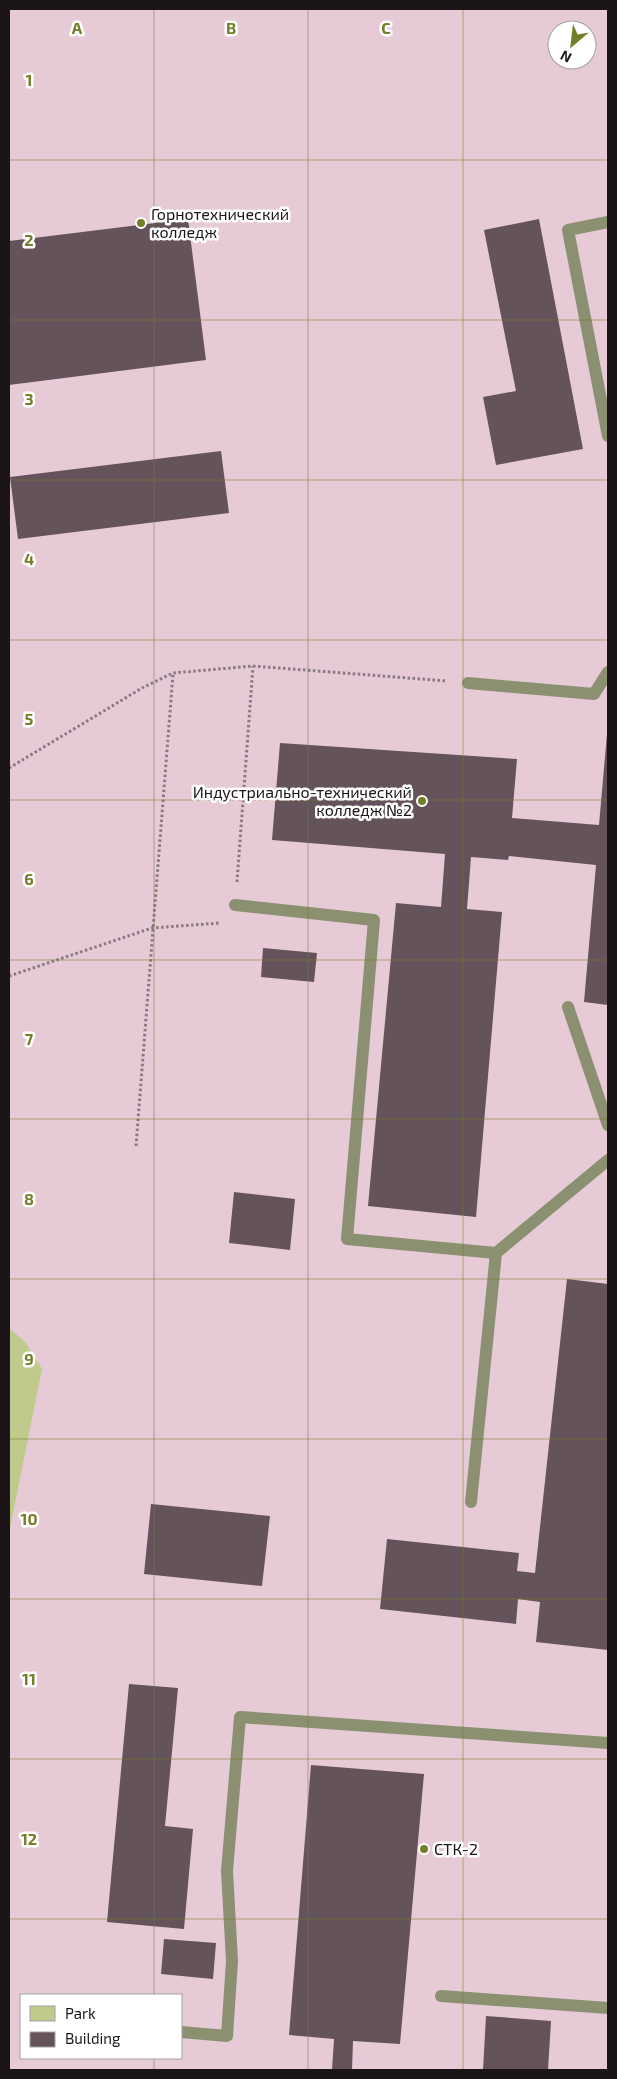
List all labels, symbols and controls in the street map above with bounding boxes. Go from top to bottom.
text: A [72,18,83,37]
text: B [226,18,236,37]
text: C [381,18,391,37]
north arrow [547,20,597,70]
text: N [557,47,574,67]
text: 1 [26,70,32,89]
place label: Горнотехнический колледж [151,204,289,241]
marker: Горнотехнический колледж [135,217,147,229]
text: 2 [24,230,34,249]
text: 3 [24,389,34,408]
text: 4 [24,549,34,568]
text: 5 [25,709,34,728]
place label: Индустриально-технический колледж №2 [193,782,412,819]
marker: Индустриально-технический колледж №2 [416,795,428,807]
text: 6 [24,869,34,888]
text: 7 [25,1029,34,1048]
text: 8 [24,1189,34,1208]
text: 9 [24,1349,34,1368]
text: 10 [20,1509,38,1528]
text: 11 [22,1669,36,1688]
text: 12 [21,1829,37,1848]
place label: СТК-2 [434,1839,478,1858]
marker: СТК-2 [418,1843,430,1855]
legend [20,1994,182,2059]
text: Park [65,2004,96,2022]
text: Building [65,2029,121,2047]

